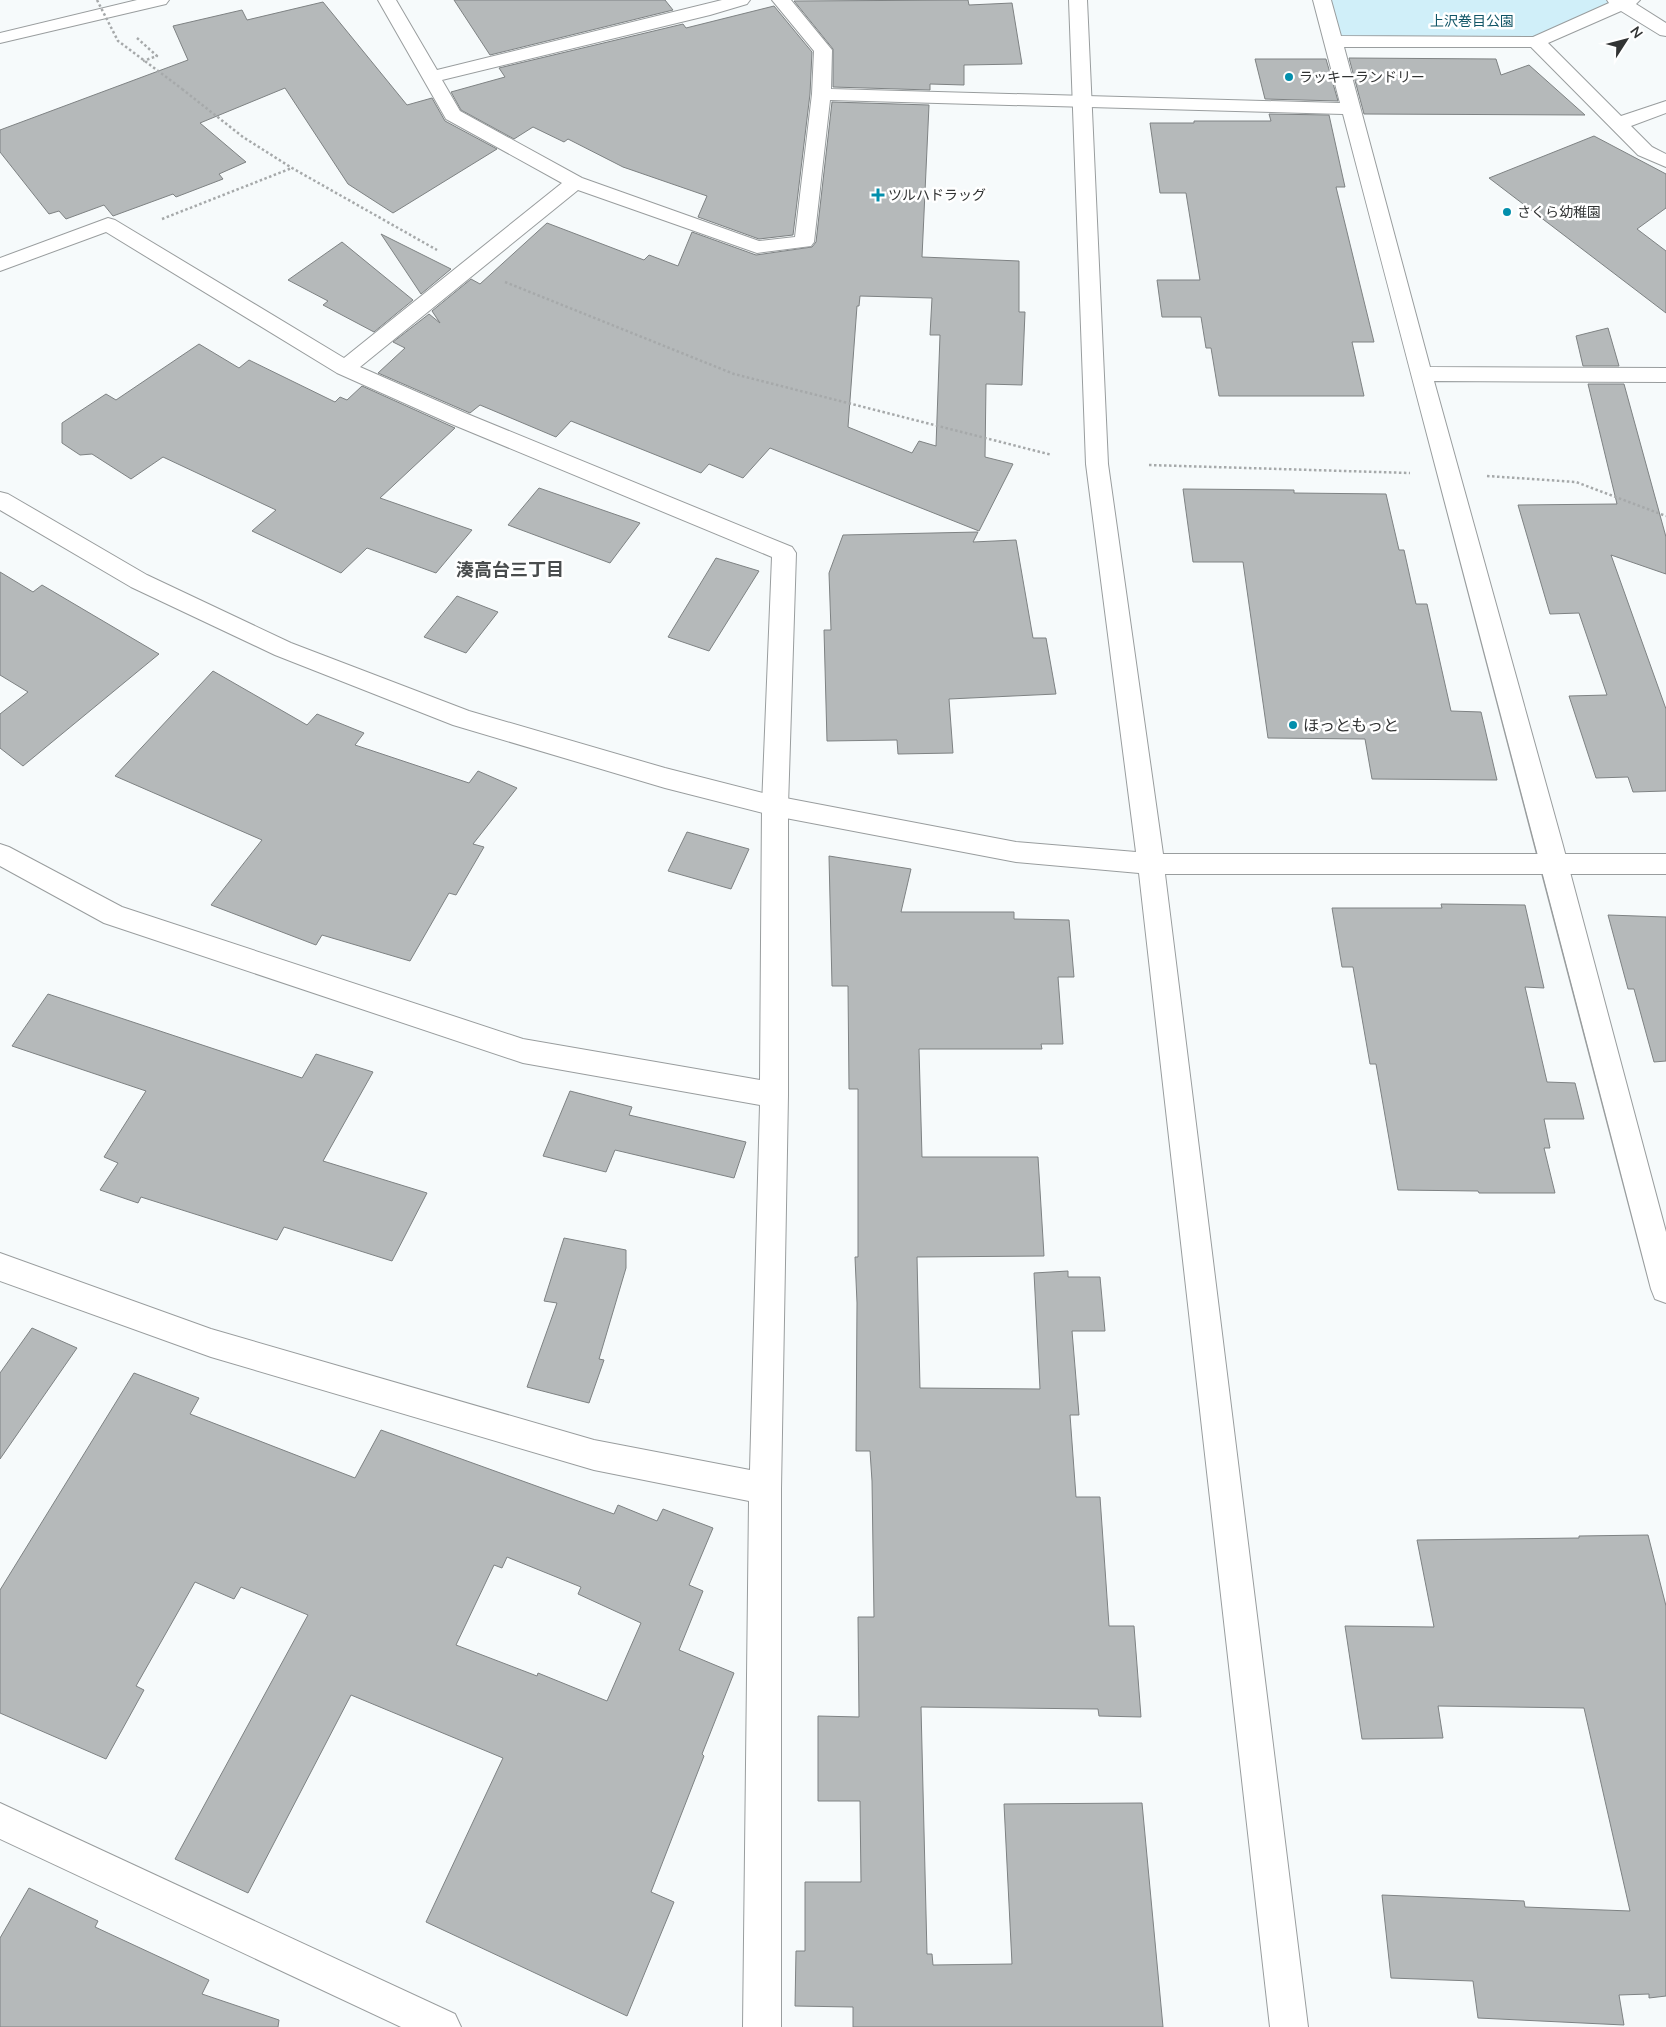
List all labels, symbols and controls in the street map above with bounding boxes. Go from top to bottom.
park label: 上沢巻目公園 [1430,12,1514,31]
north arrow [1601,15,1651,65]
text: N [1625,23,1647,42]
place label: ラッキーランドリー [1299,68,1425,87]
marker: ラッキーランドリー [1283,71,1295,83]
place label: ツルハドラッグ [888,186,986,205]
marker: ツルハドラッグ [872,189,884,201]
place label: さくら幼稚園 [1517,203,1601,222]
marker: さくら幼稚園 [1501,206,1513,218]
district label: 湊高台三丁目 [456,558,564,582]
place label: ほっともっと [1303,715,1399,737]
marker: ほっともっと [1287,719,1299,731]

